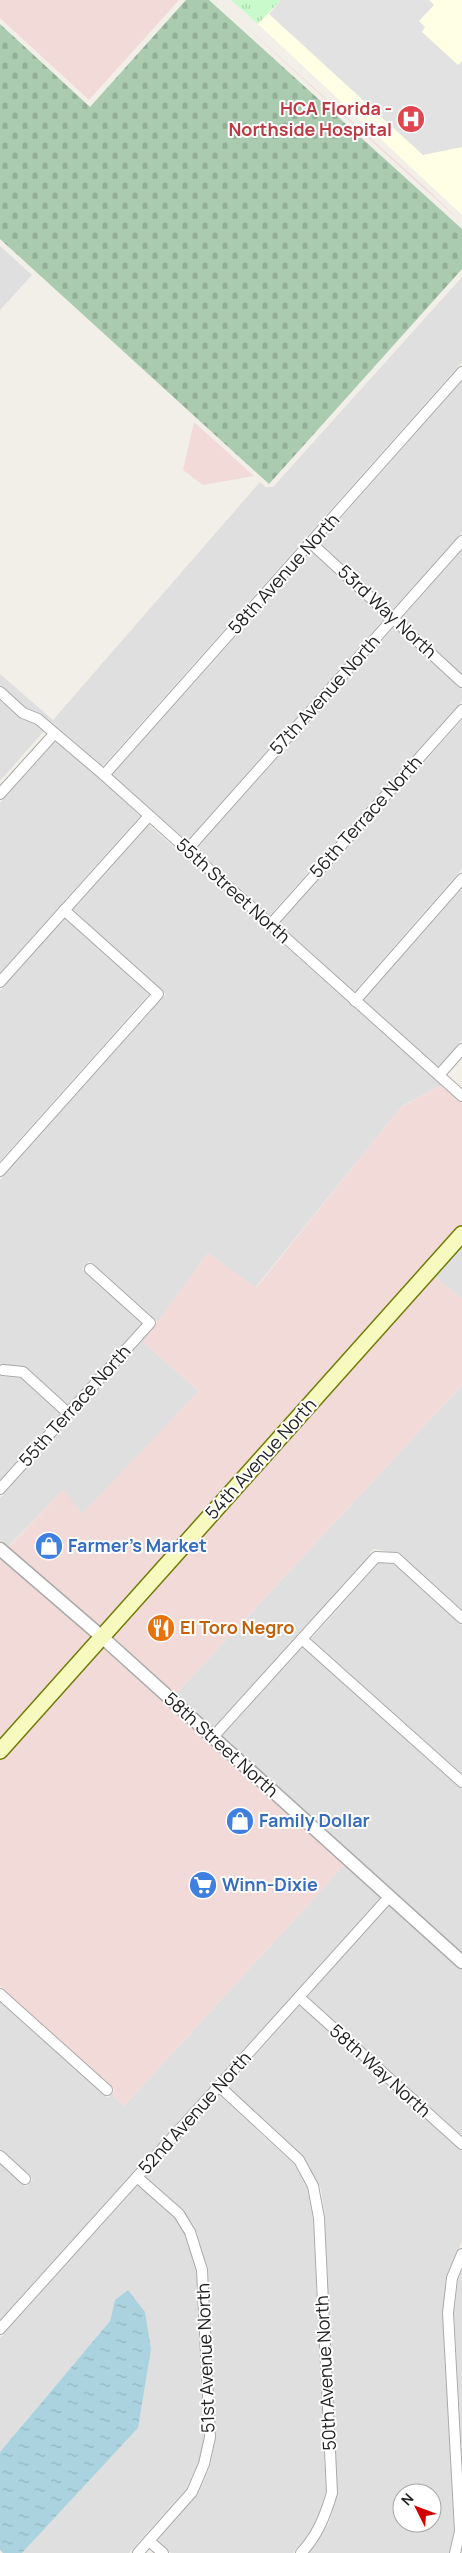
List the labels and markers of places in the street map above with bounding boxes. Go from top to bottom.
place label: HCA Florida - Northside Hospital [228,96,392,141]
hospital icon: HCA Florida - Northside Hospital [396,104,426,134]
shop icon: Farmer's Market [34,1531,64,1561]
place label: Farmer's Market [68,1533,207,1557]
restaurant icon: El Toro Negro [146,1613,176,1643]
place label: El Toro Negro [180,1615,294,1639]
shop icon: Family Dollar [225,1806,255,1836]
place label: Family Dollar [259,1808,370,1832]
supermarket icon: Winn-Dixie [188,1870,218,1900]
place label: Winn-Dixie [222,1872,318,1896]

